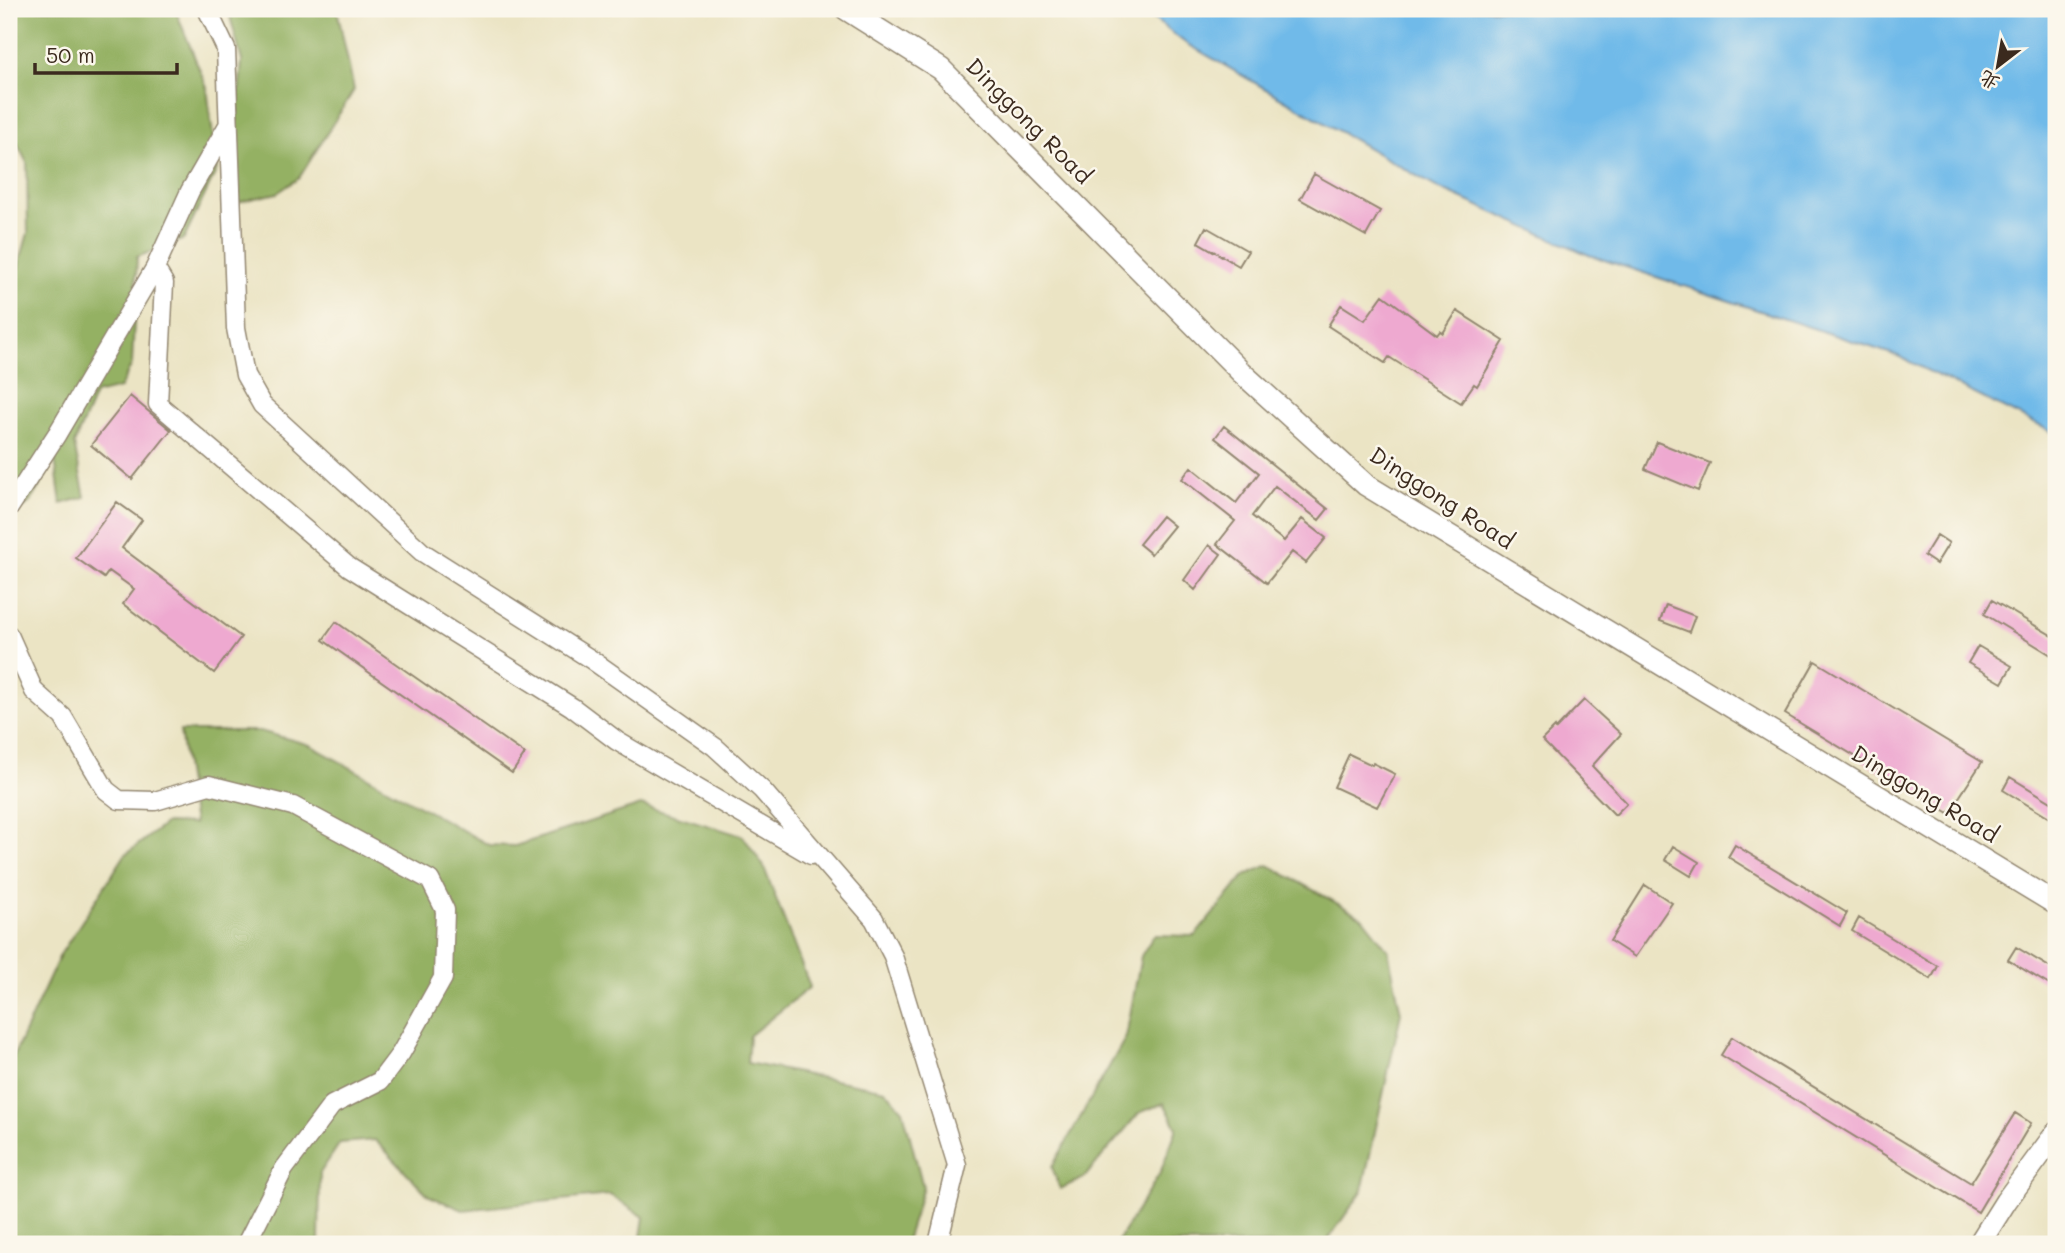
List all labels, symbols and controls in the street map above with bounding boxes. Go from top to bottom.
scale bar [35,32,177,76]
north arrow [1964,32,2034,102]
text: 50 m [46,41,95,68]
street label: Dinggong Road [960,51,1099,190]
text: 北 [1974,65,2004,97]
street label: Dinggong Road [1364,439,1521,555]
street label: Dinggong Road [1846,737,2005,849]

